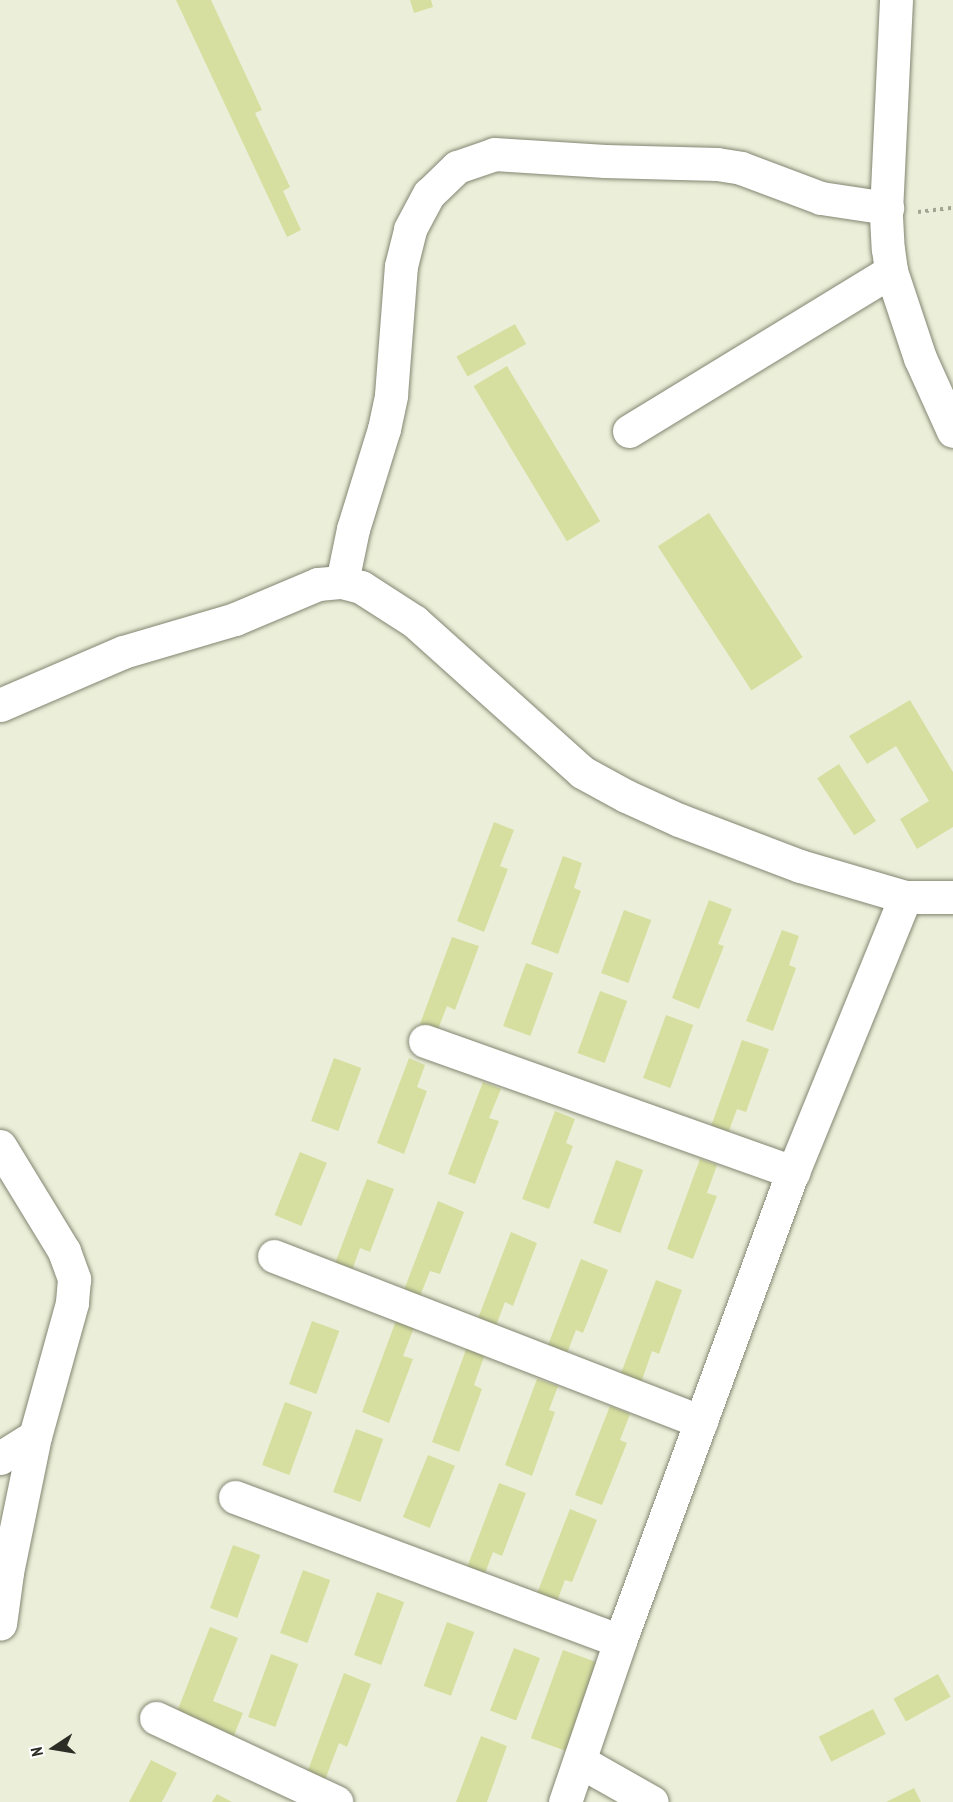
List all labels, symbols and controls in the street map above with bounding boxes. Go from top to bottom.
north arrow [24,1718,84,1778]
text: N [26,1745,47,1758]

